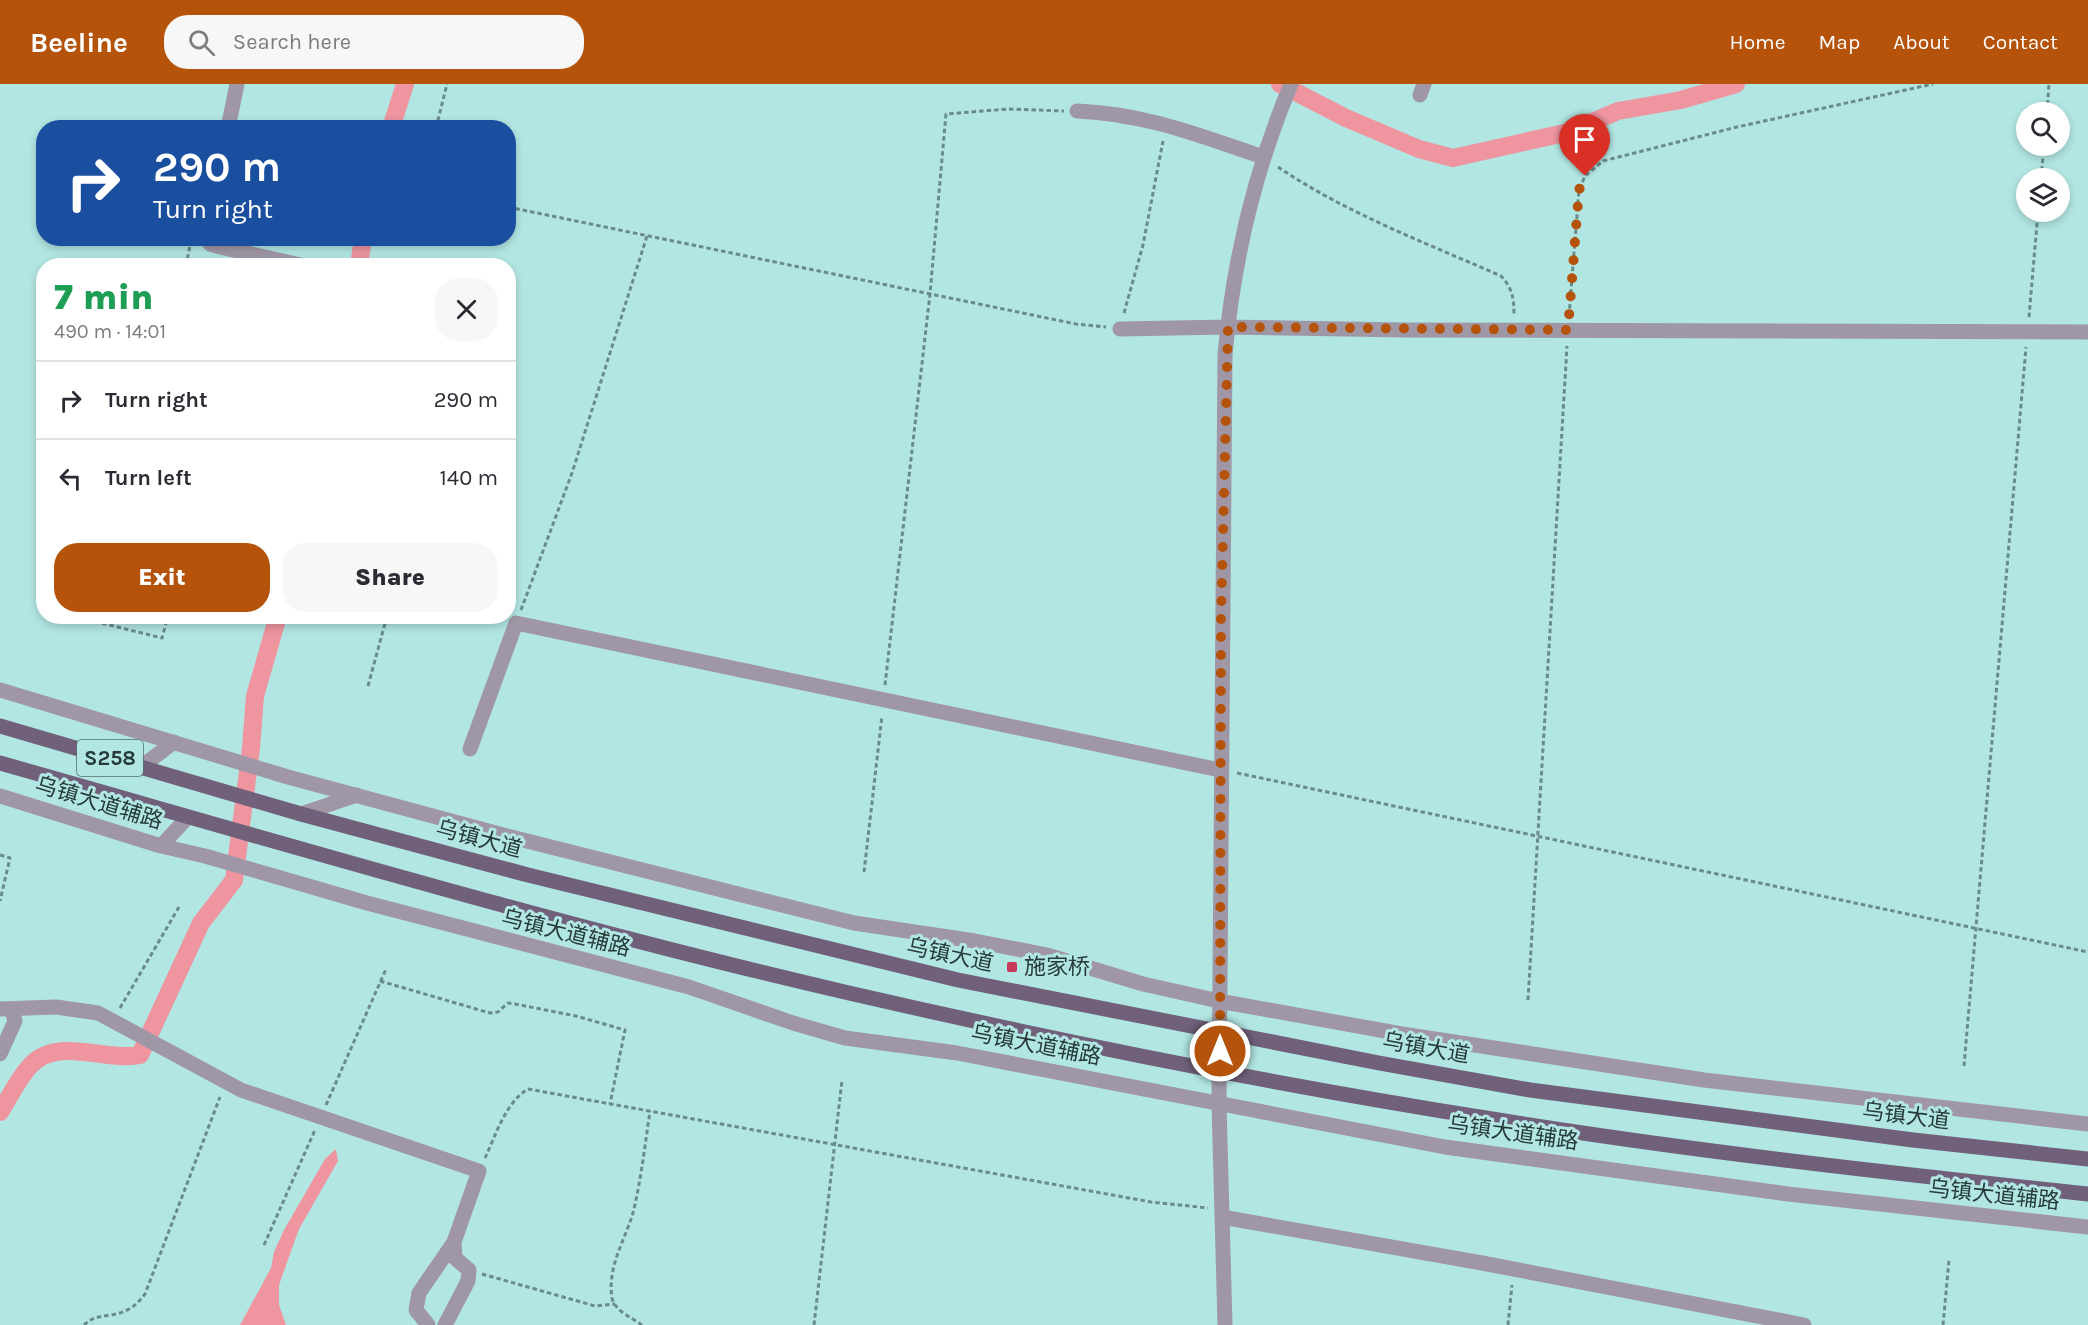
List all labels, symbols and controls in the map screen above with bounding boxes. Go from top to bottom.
search box [164,15,584,69]
text: Beeline [30,26,128,59]
icon: search [185,26,218,59]
text: Search here [233,29,351,55]
text: Home [1730,30,1786,54]
text: Map [1819,30,1860,54]
text: About [1893,30,1950,54]
text: Contact [1983,30,2058,54]
map controls [2016,102,2070,222]
button: search [2016,102,2070,156]
pin [1559,114,1610,176]
icon: arrive [1568,123,1601,156]
text: 290 m [153,142,281,192]
icon: right [54,144,132,222]
button: layers [2016,168,2070,222]
text: Turn right [153,193,273,225]
text: 7 min [54,276,153,318]
button: close [435,278,498,341]
text: 490 m · 14:01 [54,320,166,343]
icon: right [54,384,87,417]
text: Turn right [105,387,208,413]
text: 290 m [434,387,498,413]
icon: left [54,462,87,495]
text: Turn left [105,465,192,491]
text: 140 m [440,465,498,491]
button: Exit [54,543,270,612]
button: Share [282,543,498,612]
road number: S258 [77,740,143,776]
street label: 乌镇大道辅路 [32,771,166,835]
street label: 乌镇大道 [433,815,525,863]
street label: 乌镇大道辅路 [499,904,633,962]
street label: 乌镇大道 [904,933,996,977]
place label: 施家桥 [1024,954,1090,980]
marker: 施家桥 [1005,960,1019,974]
position arrow [1188,1019,1252,1083]
street label: 乌镇大道辅路 [969,1020,1103,1070]
street label: 乌镇大道 [1380,1028,1472,1068]
street label: 乌镇大道 [1861,1098,1951,1134]
street label: 乌镇大道辅路 [1446,1111,1580,1155]
street label: 乌镇大道辅路 [1927,1175,2061,1215]

